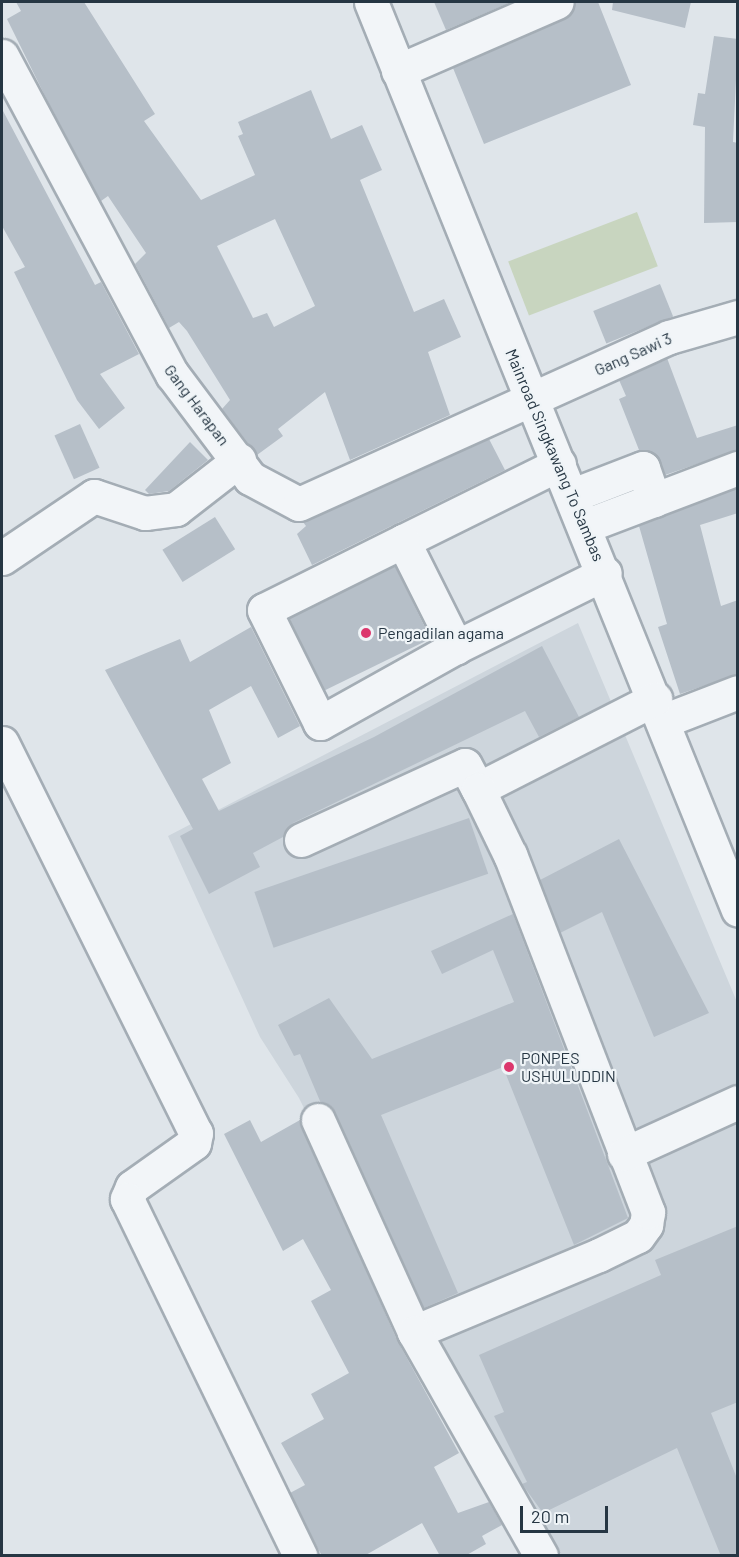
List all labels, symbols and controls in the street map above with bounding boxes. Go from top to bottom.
street label: Gang Sawi 3 [591,328,675,380]
street label: Mainroad Singkawang To Sambas [502,346,608,564]
street label: Gang Harapan [160,361,234,449]
place label: Pengadilan agama [378,623,504,643]
marker: Pengadilan agama [359,626,373,640]
place label: PONPES USHULUDDIN [521,1048,616,1086]
marker: PONPES USHULUDDIN [502,1060,516,1074]
scale bar [523,1494,612,1532]
text: 20 m [531,1505,569,1527]

